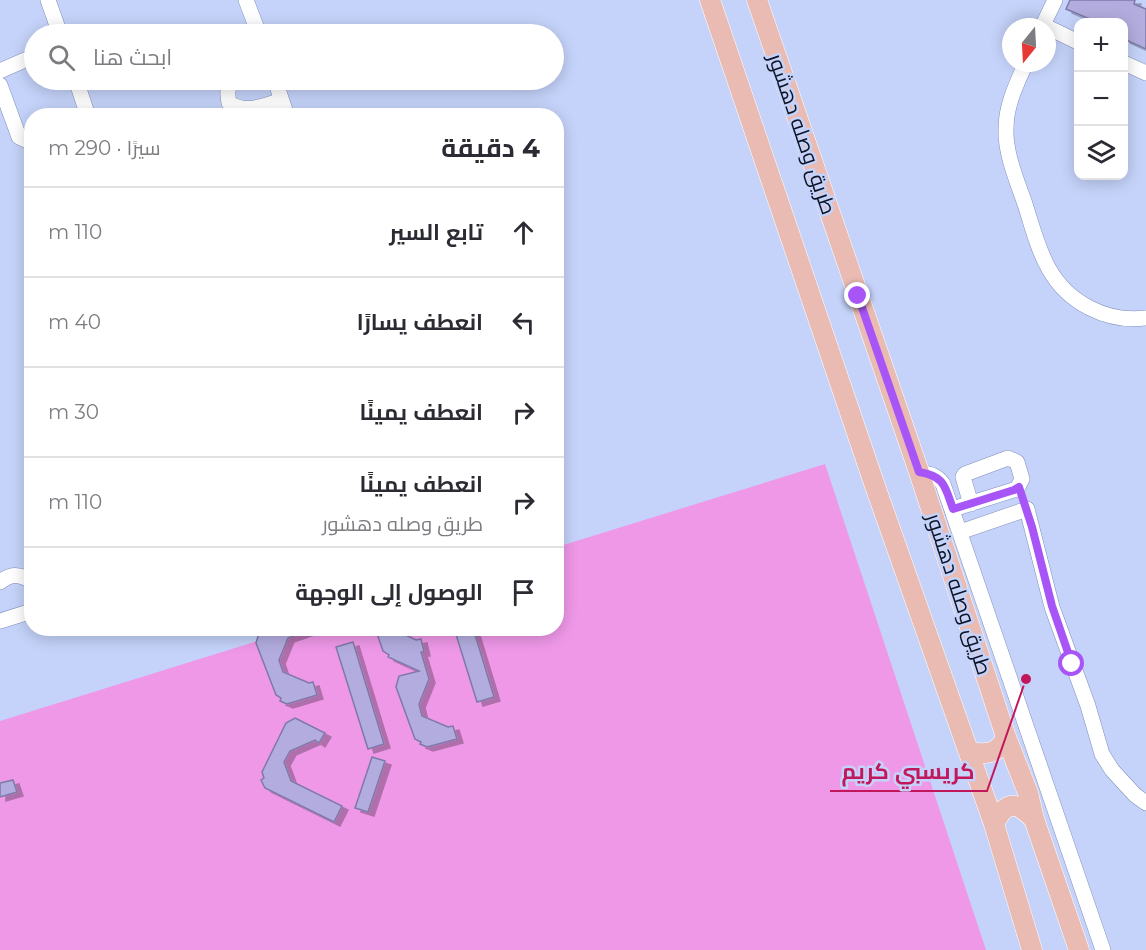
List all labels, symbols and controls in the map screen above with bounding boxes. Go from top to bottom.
north arrow [1002,18,1056,72]
map controls [1074,18,1128,180]
button: + [1074,18,1128,72]
search box [24,24,564,90]
icon: search [45,41,78,74]
text: ابحث هنا [93,44,172,71]
street label: طريق وصله دهشور [762,49,842,218]
button: − [1074,72,1128,126]
button: layers [1074,126,1128,180]
text: 4 دقيقة [441,132,540,164]
text: سيرًا · 290 m [48,136,161,160]
icon: ahead [507,216,540,249]
text: تابع السير [389,219,483,246]
text: 110 m [48,220,102,244]
route end [844,282,870,308]
icon: left [507,306,540,339]
text: انعطف يسارًا [357,309,483,336]
text: 40 m [48,310,101,334]
icon: right [507,396,540,429]
text: انعطف يمينًا [359,399,483,426]
text: 30 m [48,400,99,424]
text: انعطف يمينًا [359,471,483,498]
icon: right [507,486,540,519]
text: 110 m [48,490,102,514]
street label: طريق وصله دهشور [920,509,997,678]
text: طريق وصله دهشور [322,512,483,536]
icon: arrive [507,576,540,609]
text: الوصول إلى الوجهة [295,579,483,606]
route start [1058,650,1084,676]
callout: كريسبي كريم [830,751,987,791]
text: كريسبي كريم [841,758,975,789]

